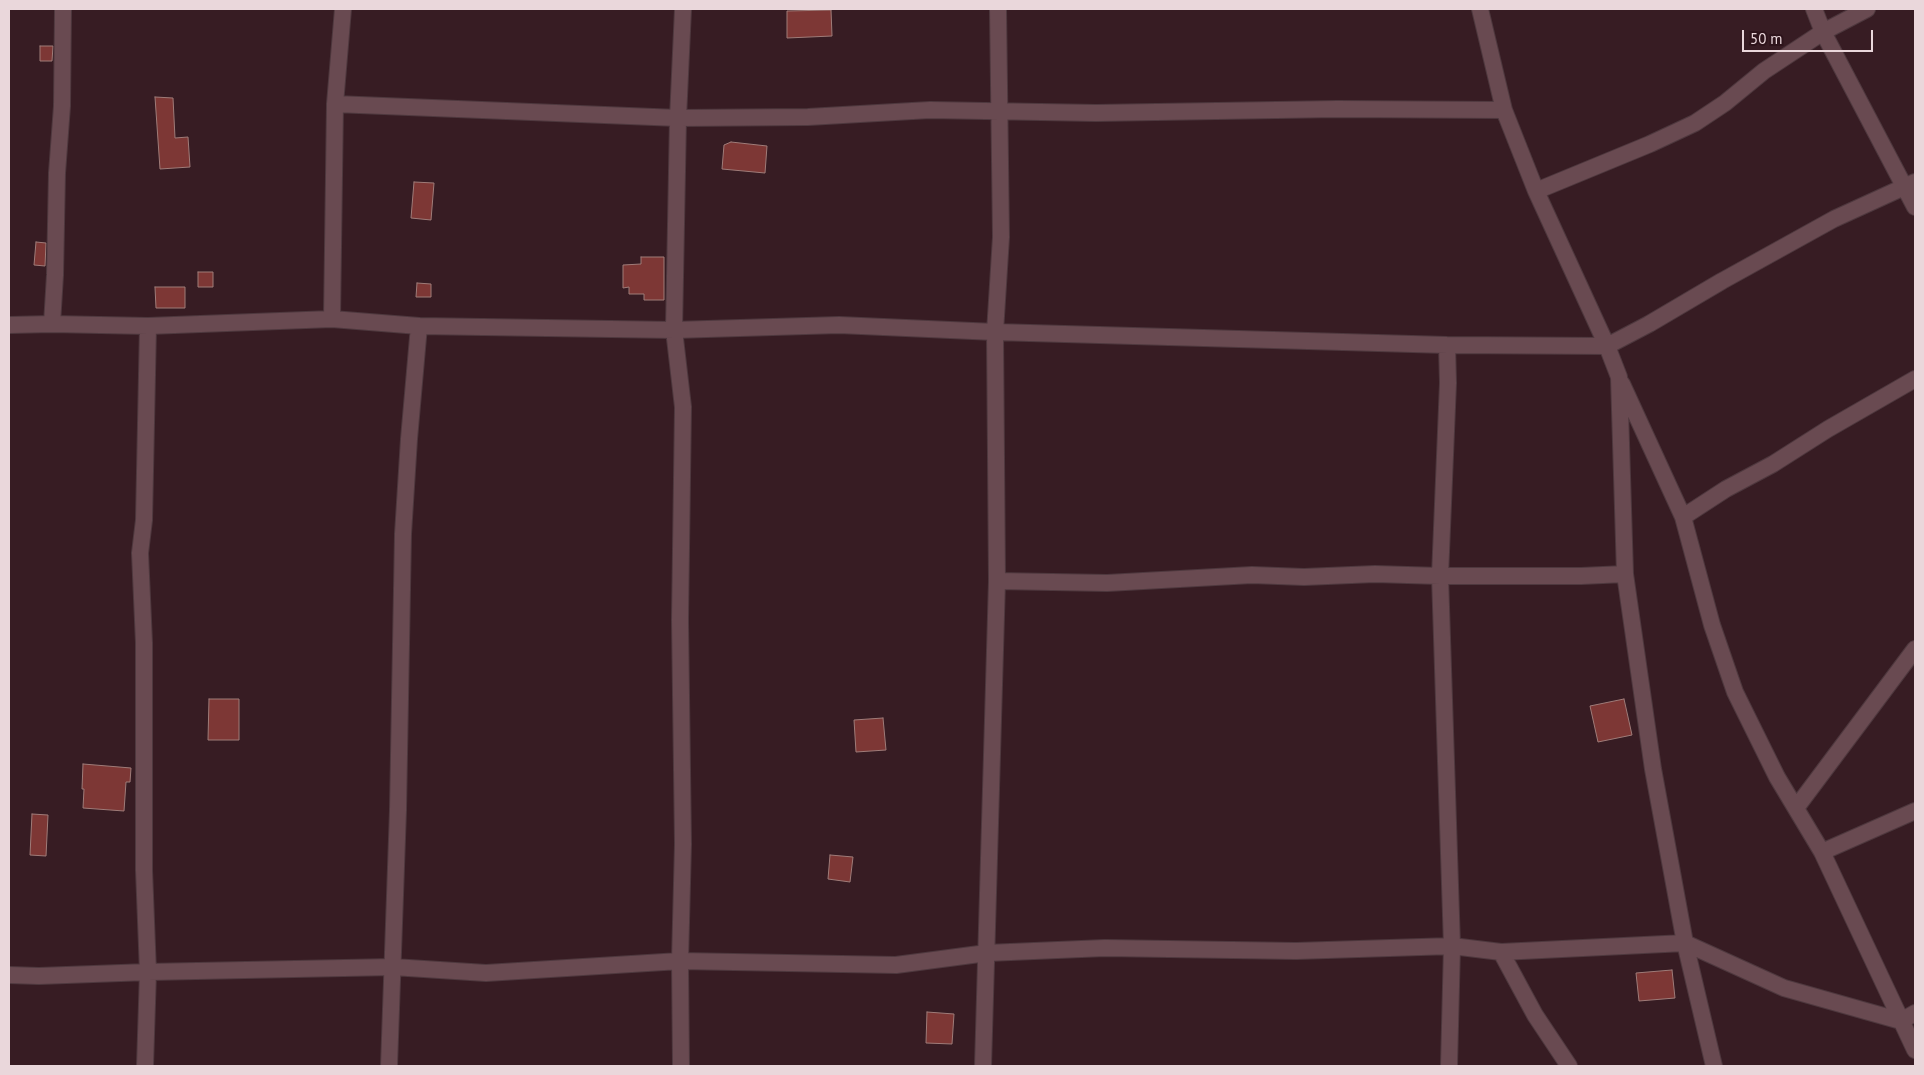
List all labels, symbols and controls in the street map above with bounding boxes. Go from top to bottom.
scale bar [1744,20,1875,52]
text: 50 m [1750,29,1783,48]

